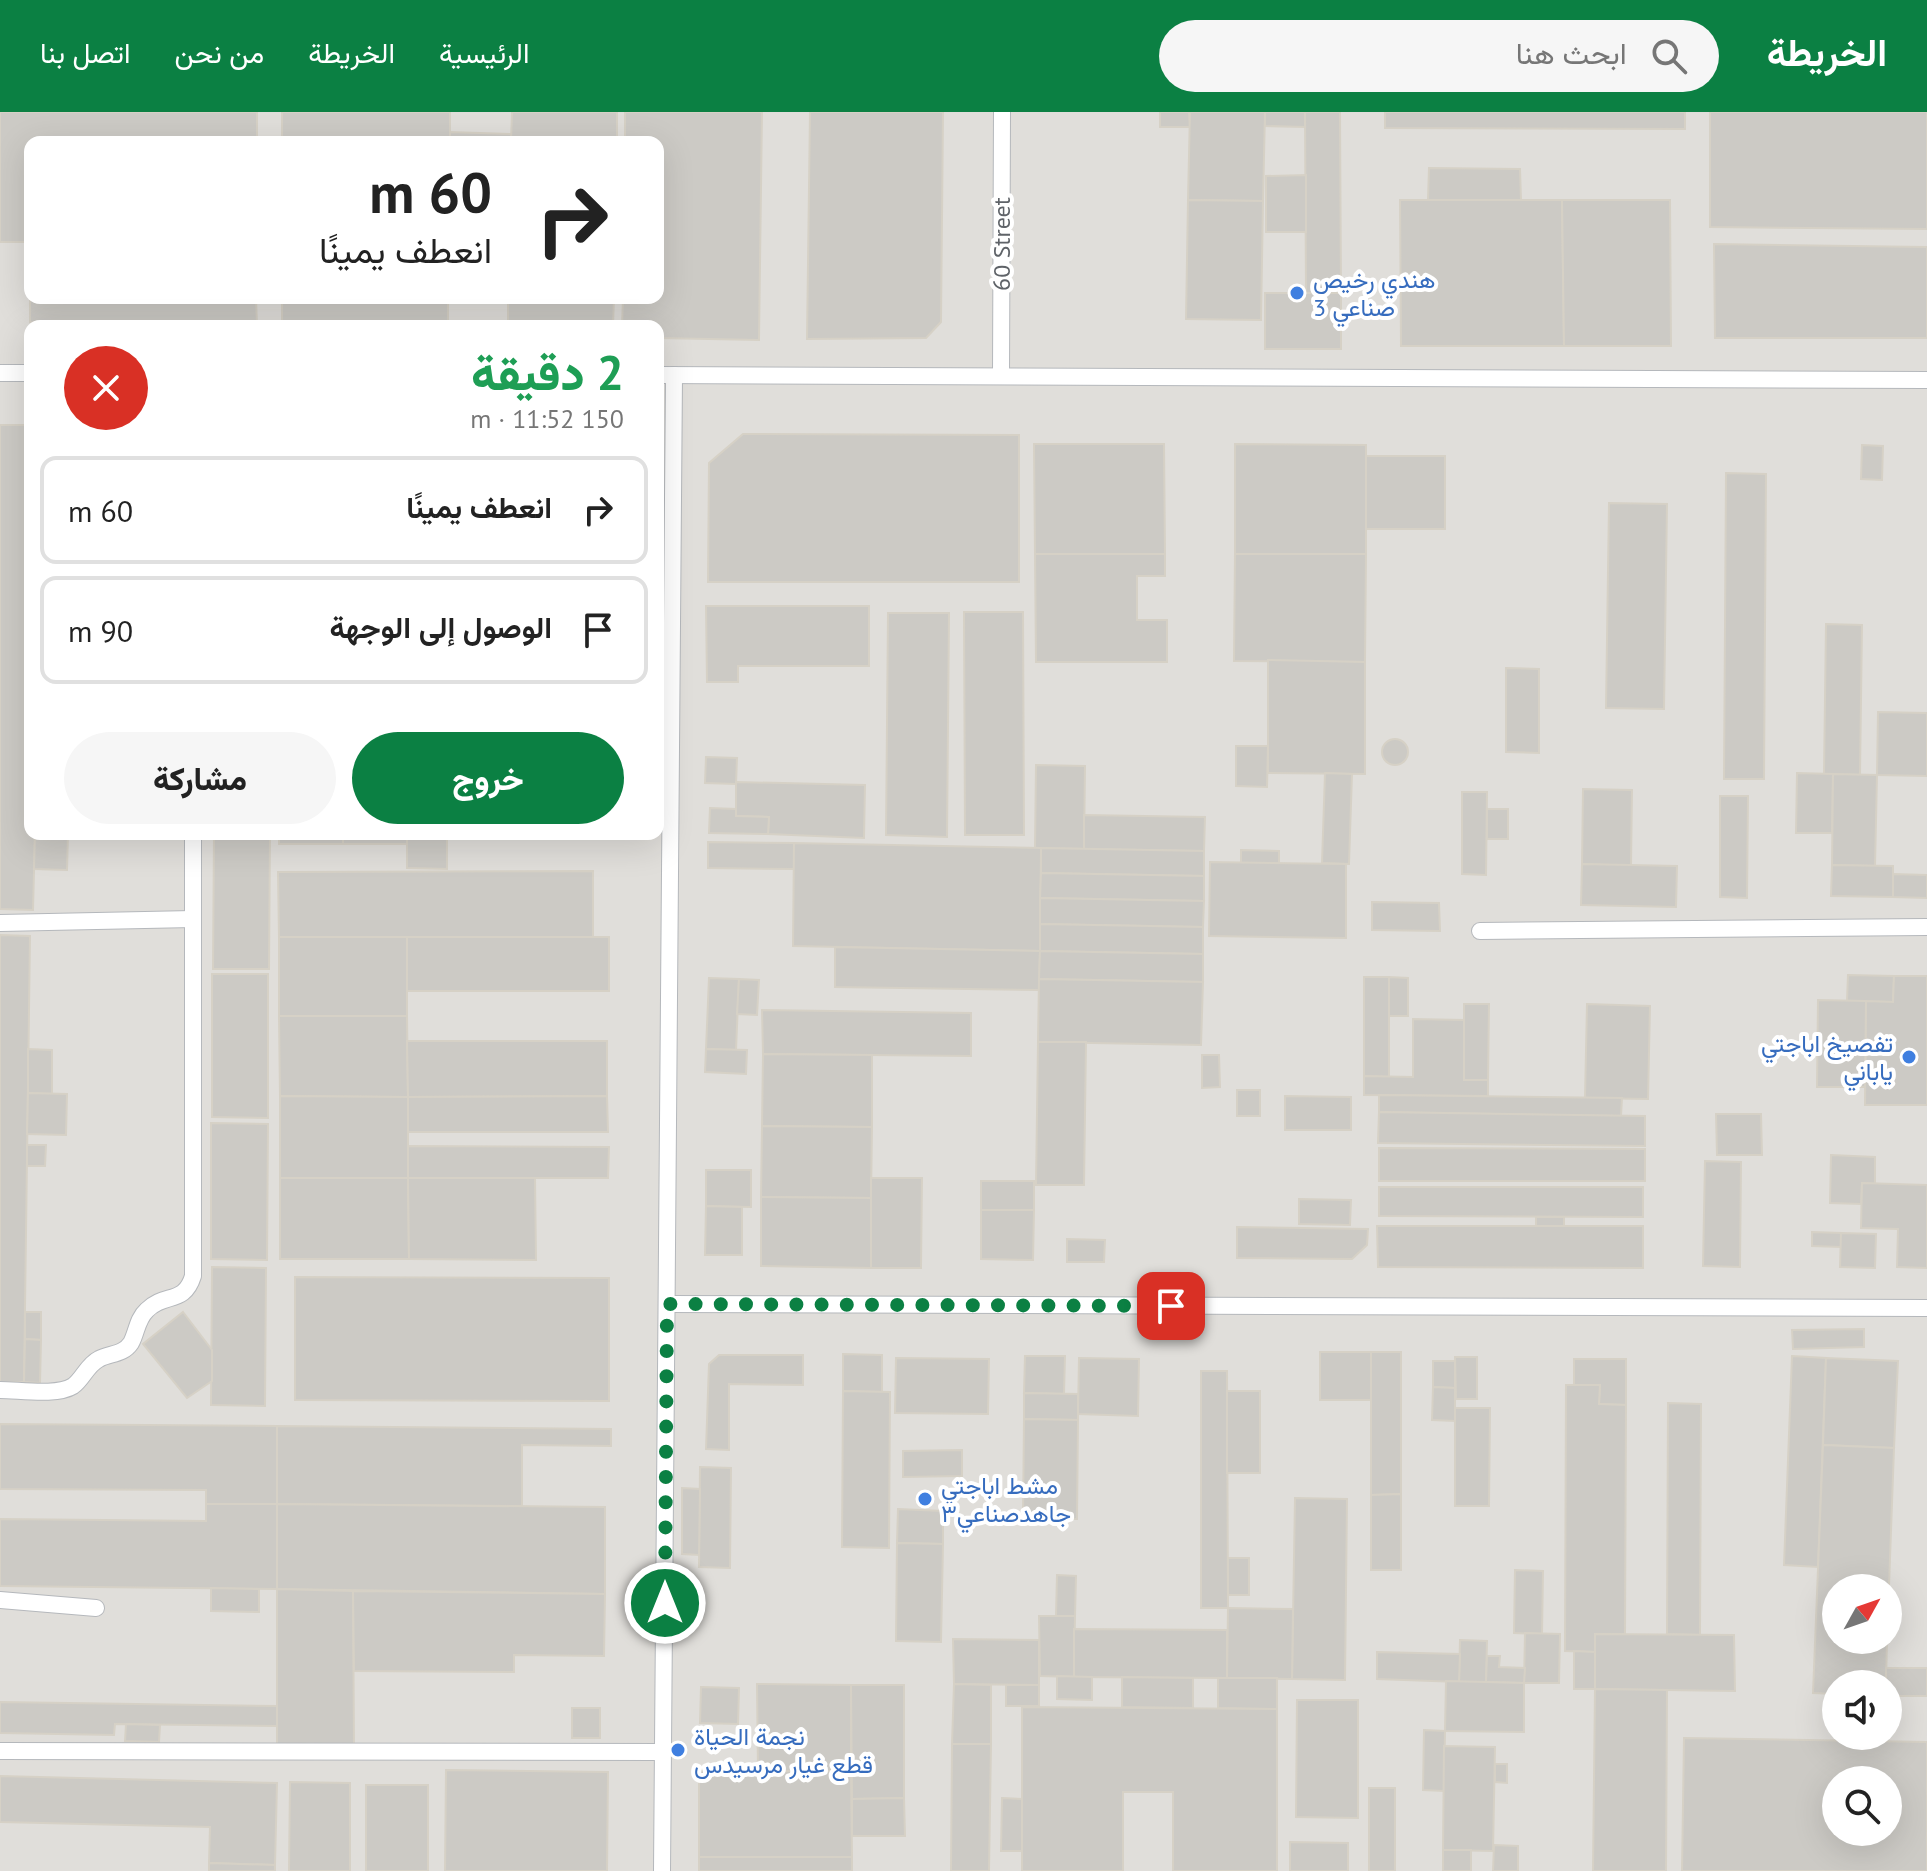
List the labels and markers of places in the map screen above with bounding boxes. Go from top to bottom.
place label: هندي رخيص صناعي 3 [1313,264,1435,327]
marker: هندي رخيص صناعي 3 [1288,284,1306,302]
place label: تفصيخ اباجتي ياباني [1761,1028,1893,1091]
marker: تفصيخ اباجتي ياباني [1900,1048,1918,1066]
pin [1137,1272,1205,1340]
place label: مشط اباجتي جاهدصناعي٣ [941,1470,1071,1533]
marker: مشط اباجتي جاهدصناعي٣ [916,1490,934,1508]
place label: نجمة الحياة قطع غيار مرسيدس [694,1721,873,1782]
marker: نجمة الحياة قطع غيار مرسيدس [669,1741,687,1759]

